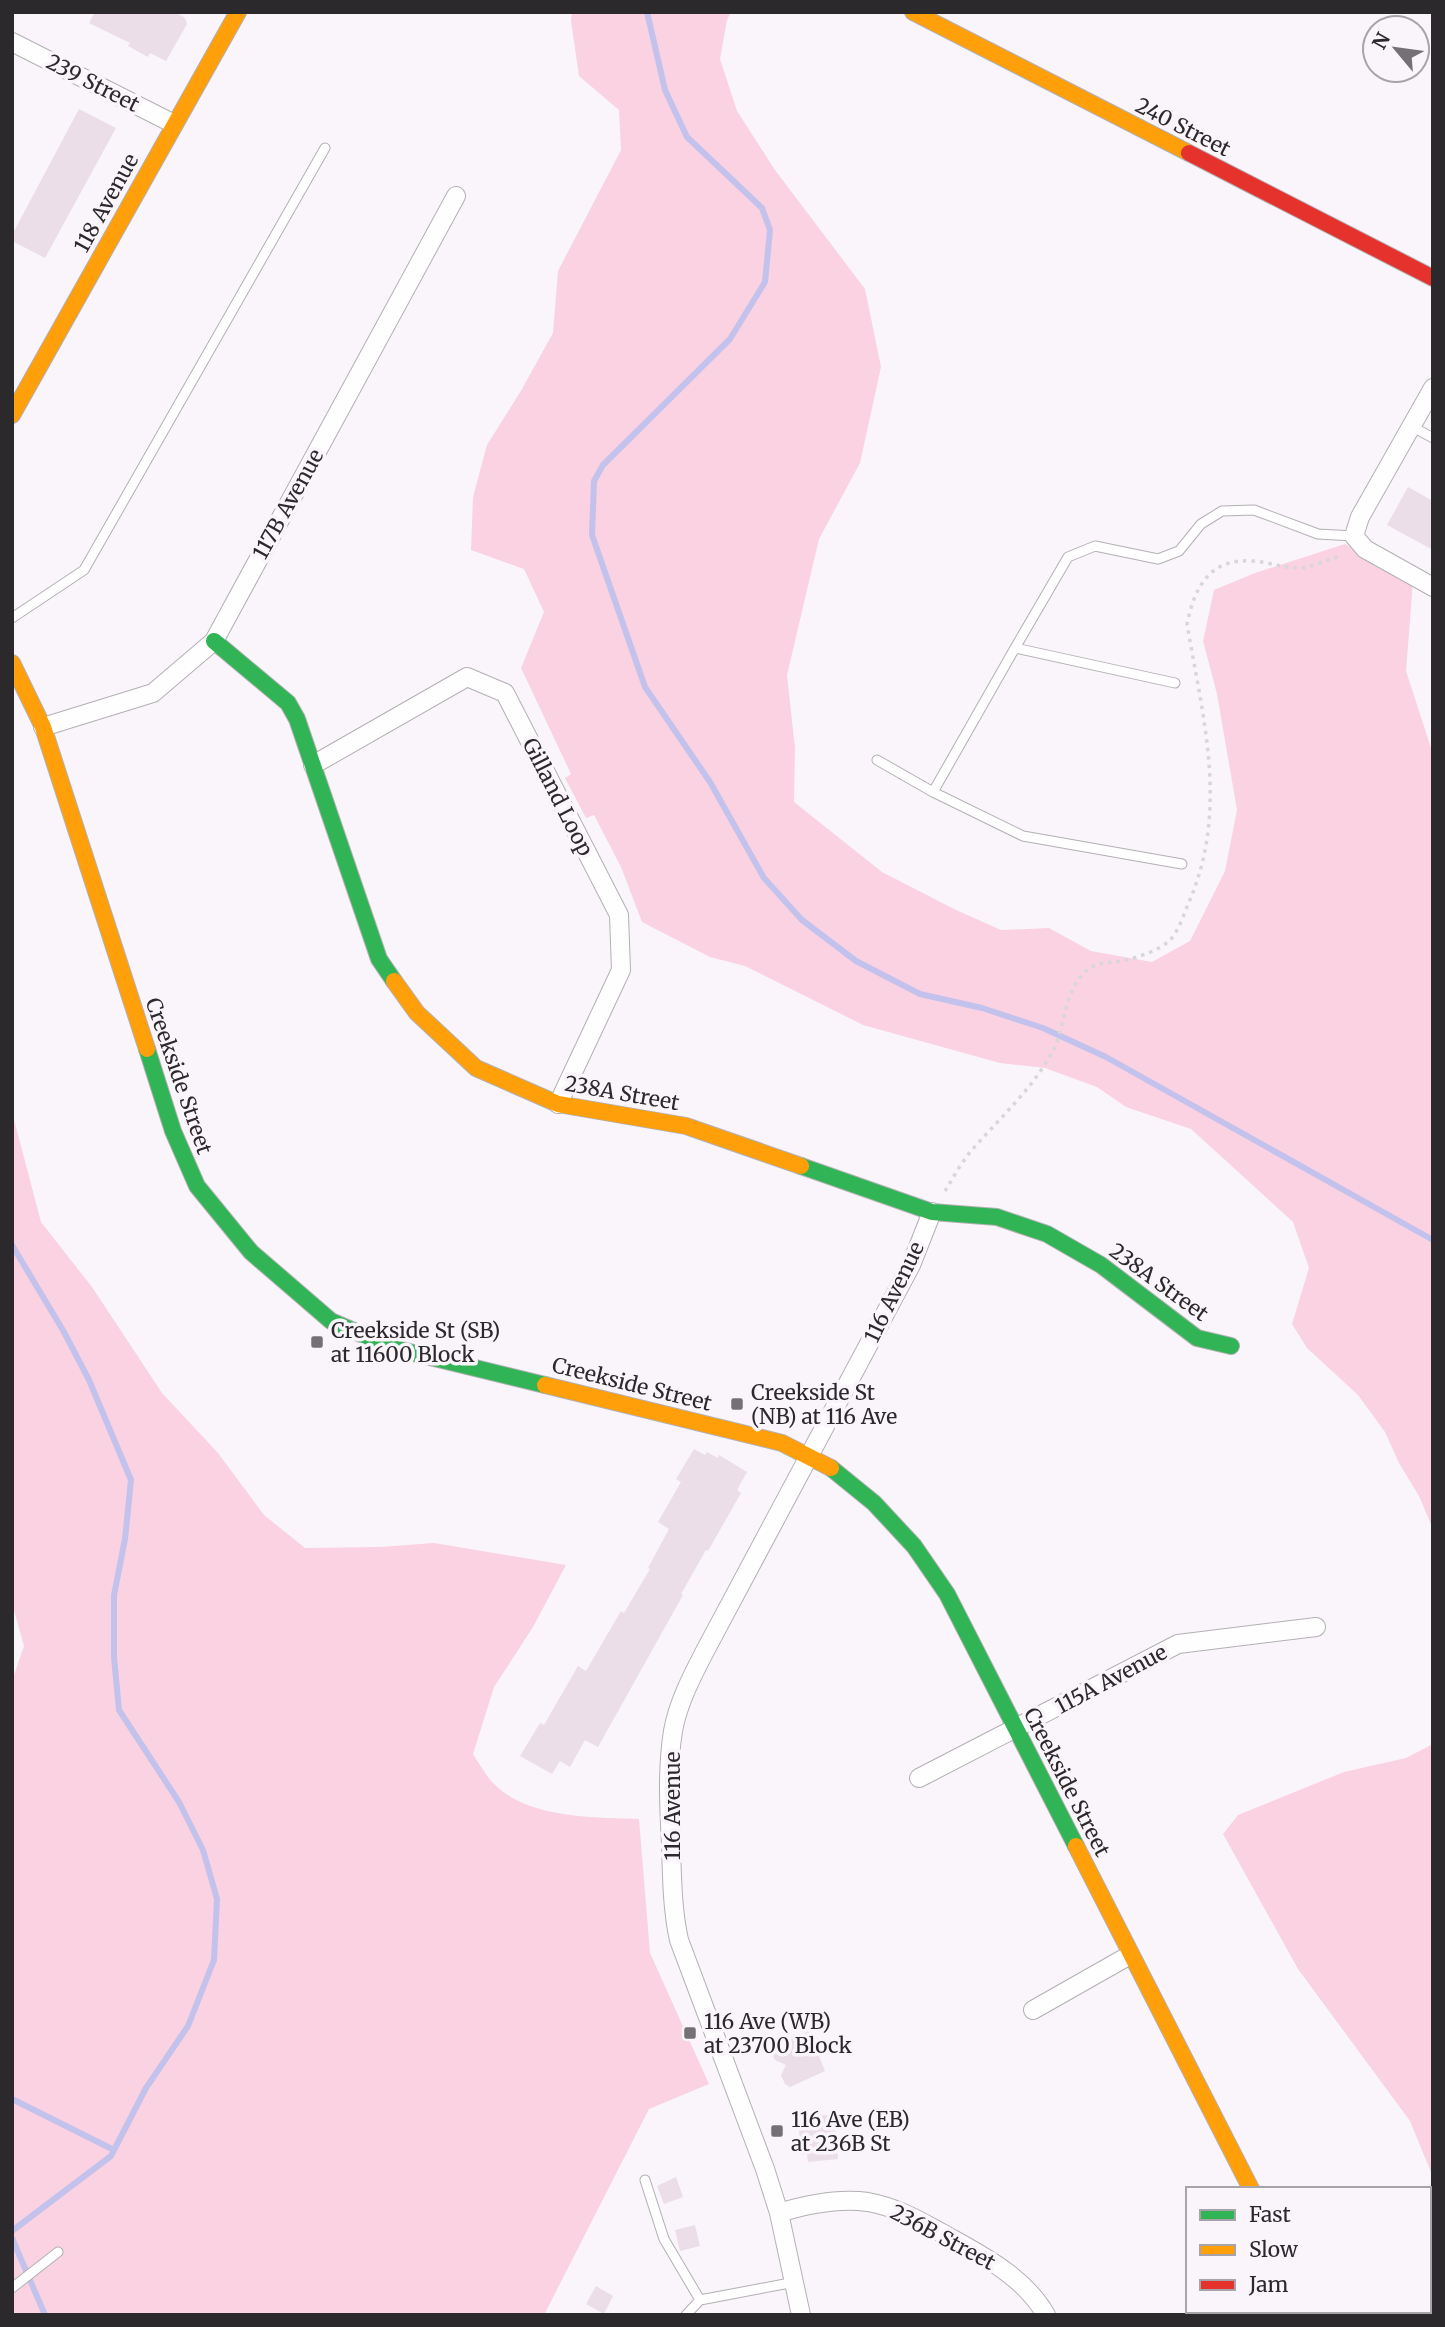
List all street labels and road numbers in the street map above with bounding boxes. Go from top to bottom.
street label: 239 Street [42,48,144,118]
street label: 240 Street [1131,92,1235,162]
street label: 118 Avenue [68,149,144,257]
street label: 117B Avenue [247,444,329,564]
street label: Gilland Loop [517,733,599,861]
street label: Creekside Street [140,994,218,1158]
street label: 238A Street [563,1070,681,1116]
street label: 116 Avenue [858,1237,930,1347]
street label: 238A Street [1104,1237,1214,1327]
street label: Creekside Street [549,1351,715,1417]
street label: 115A Avenue [1050,1638,1172,1720]
street label: Creekside Street [1018,1703,1116,1861]
street label: 116 Avenue [659,1752,686,1860]
street label: 236B Street [886,2198,1000,2276]

